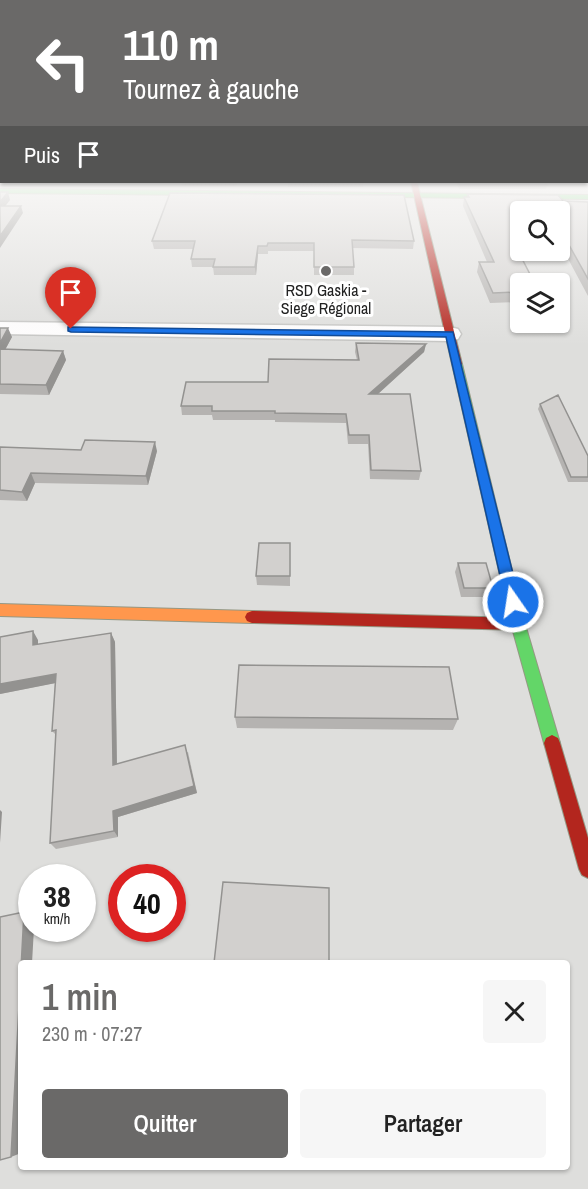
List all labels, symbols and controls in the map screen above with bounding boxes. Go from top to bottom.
text: 110 m [123,17,219,73]
icon: left [24,24,102,102]
text: Tournez à gauche [123,71,299,107]
icon: arrive [72,138,105,171]
text: Puis [24,140,60,170]
map controls [510,201,570,333]
button: search [510,201,570,261]
marker: RSD Gaskia - Siege Régional [319,264,333,278]
pin [45,267,96,329]
button: layers [510,273,570,333]
icon: arrive [54,276,87,309]
place label: RSD Gaskia - Siege Régional [281,279,371,319]
position arrow [481,570,545,634]
speed limit sign: 40 [108,864,186,942]
text: 38 [43,876,71,916]
text: km/h [44,908,70,929]
text: 1 min [42,973,118,1021]
button: close [483,980,546,1043]
text: 230 m · 07:27 [42,1020,142,1047]
button: Quitter [42,1089,288,1158]
button: Partager [300,1089,546,1158]

